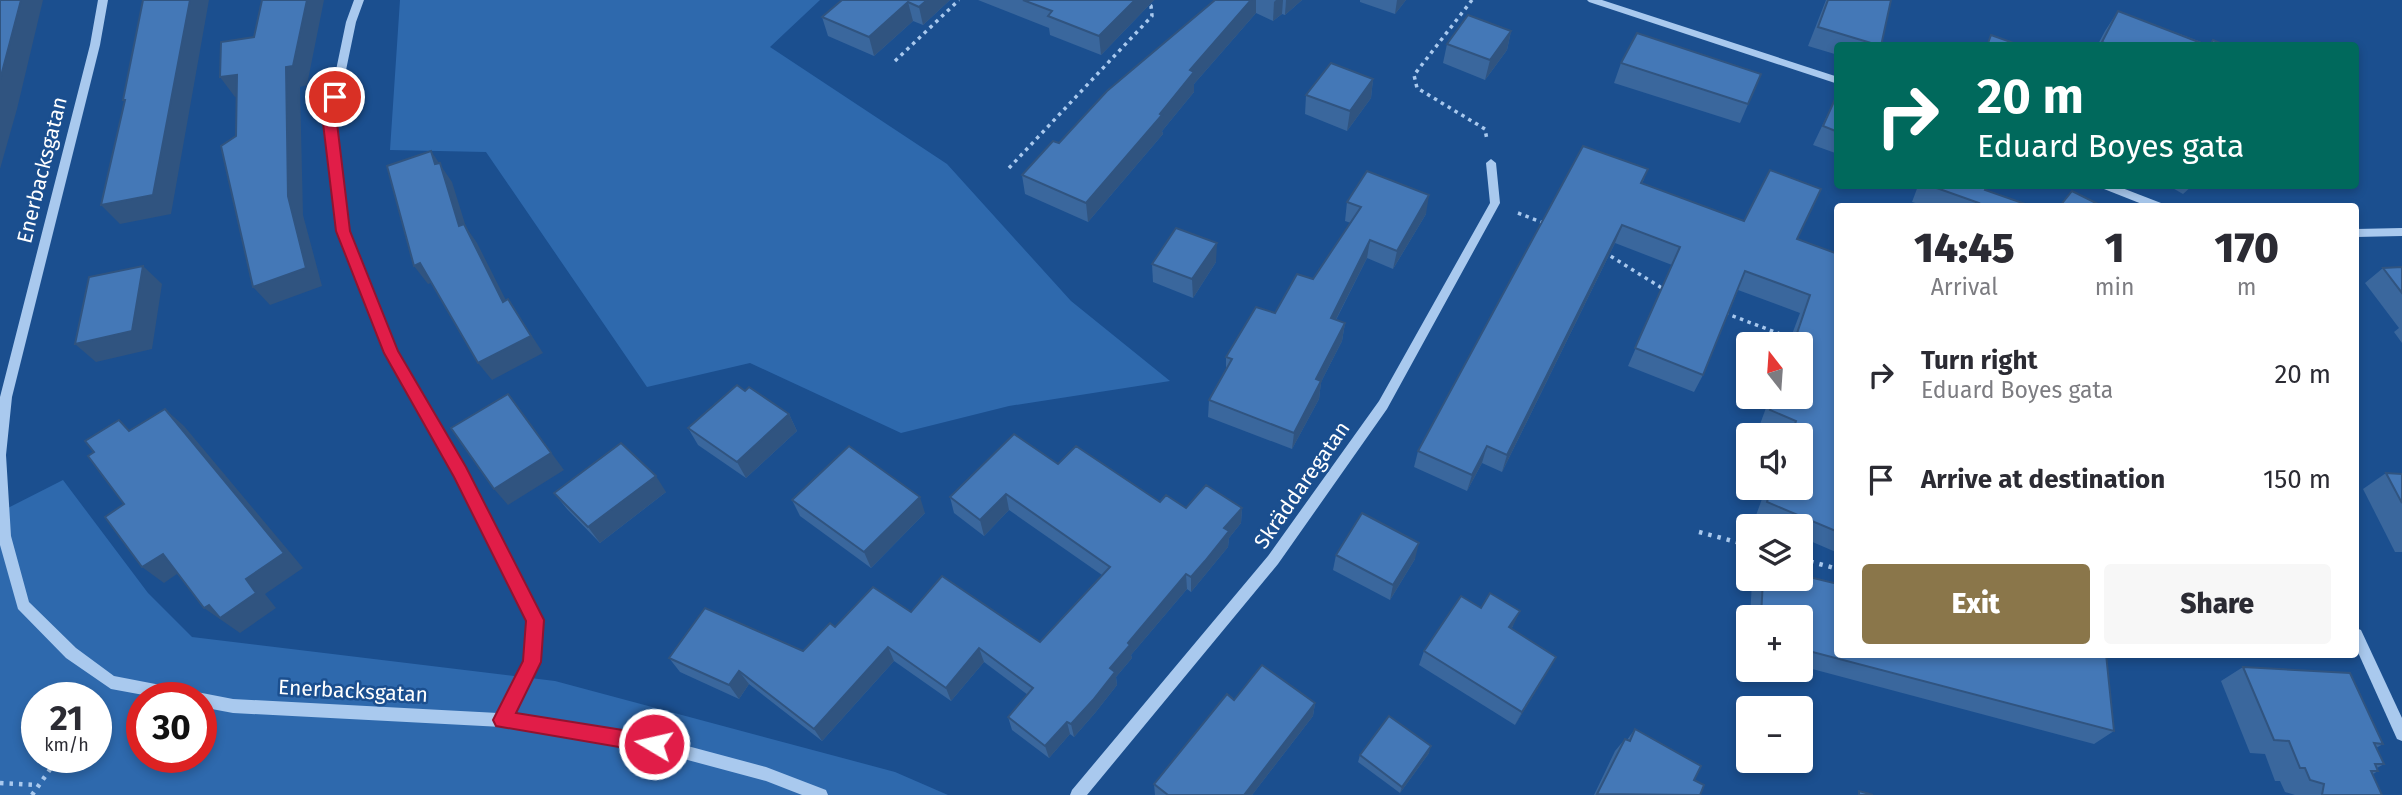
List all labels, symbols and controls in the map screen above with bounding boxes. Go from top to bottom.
pin [305,67,365,127]
text: 20 m [1977,67,2084,126]
icon: right [1862,70,1953,161]
icon: arrive [316,78,354,116]
street label: Enerbacksgatan [11,94,73,246]
text: Eduard Boyes gata [1977,127,2244,165]
text: 14:45 [1914,223,2015,273]
text: 1 [2105,223,2125,273]
text: 170 [2215,223,2279,273]
text: Arrival [1931,273,1998,301]
text: min [2095,273,2134,301]
text: m [2237,273,2257,301]
north arrow [1736,332,1813,410]
map controls [1736,332,1813,773]
text: Turn right [1921,345,2038,376]
icon: right [1862,356,1900,394]
text: 20 m [2274,359,2331,390]
text: Eduard Boyes gata [1921,376,2113,404]
street label: Skräddaregatan [1248,416,1356,554]
button: sound [1736,423,1813,500]
icon: arrive [1862,461,1900,499]
text: Arrive at destination [1921,464,2165,495]
text: 150 m [2263,464,2331,495]
button: layers [1736,514,1813,591]
button: Exit [1862,564,2090,644]
button: Share [2104,564,2331,644]
button: + [1736,605,1813,682]
street label: Enerbacksgatan [277,674,429,708]
speed limit sign: 30 [126,682,217,773]
button: − [1736,696,1813,773]
text: 21 [50,697,83,739]
position arrow [617,707,691,781]
text: km/h [44,734,89,756]

